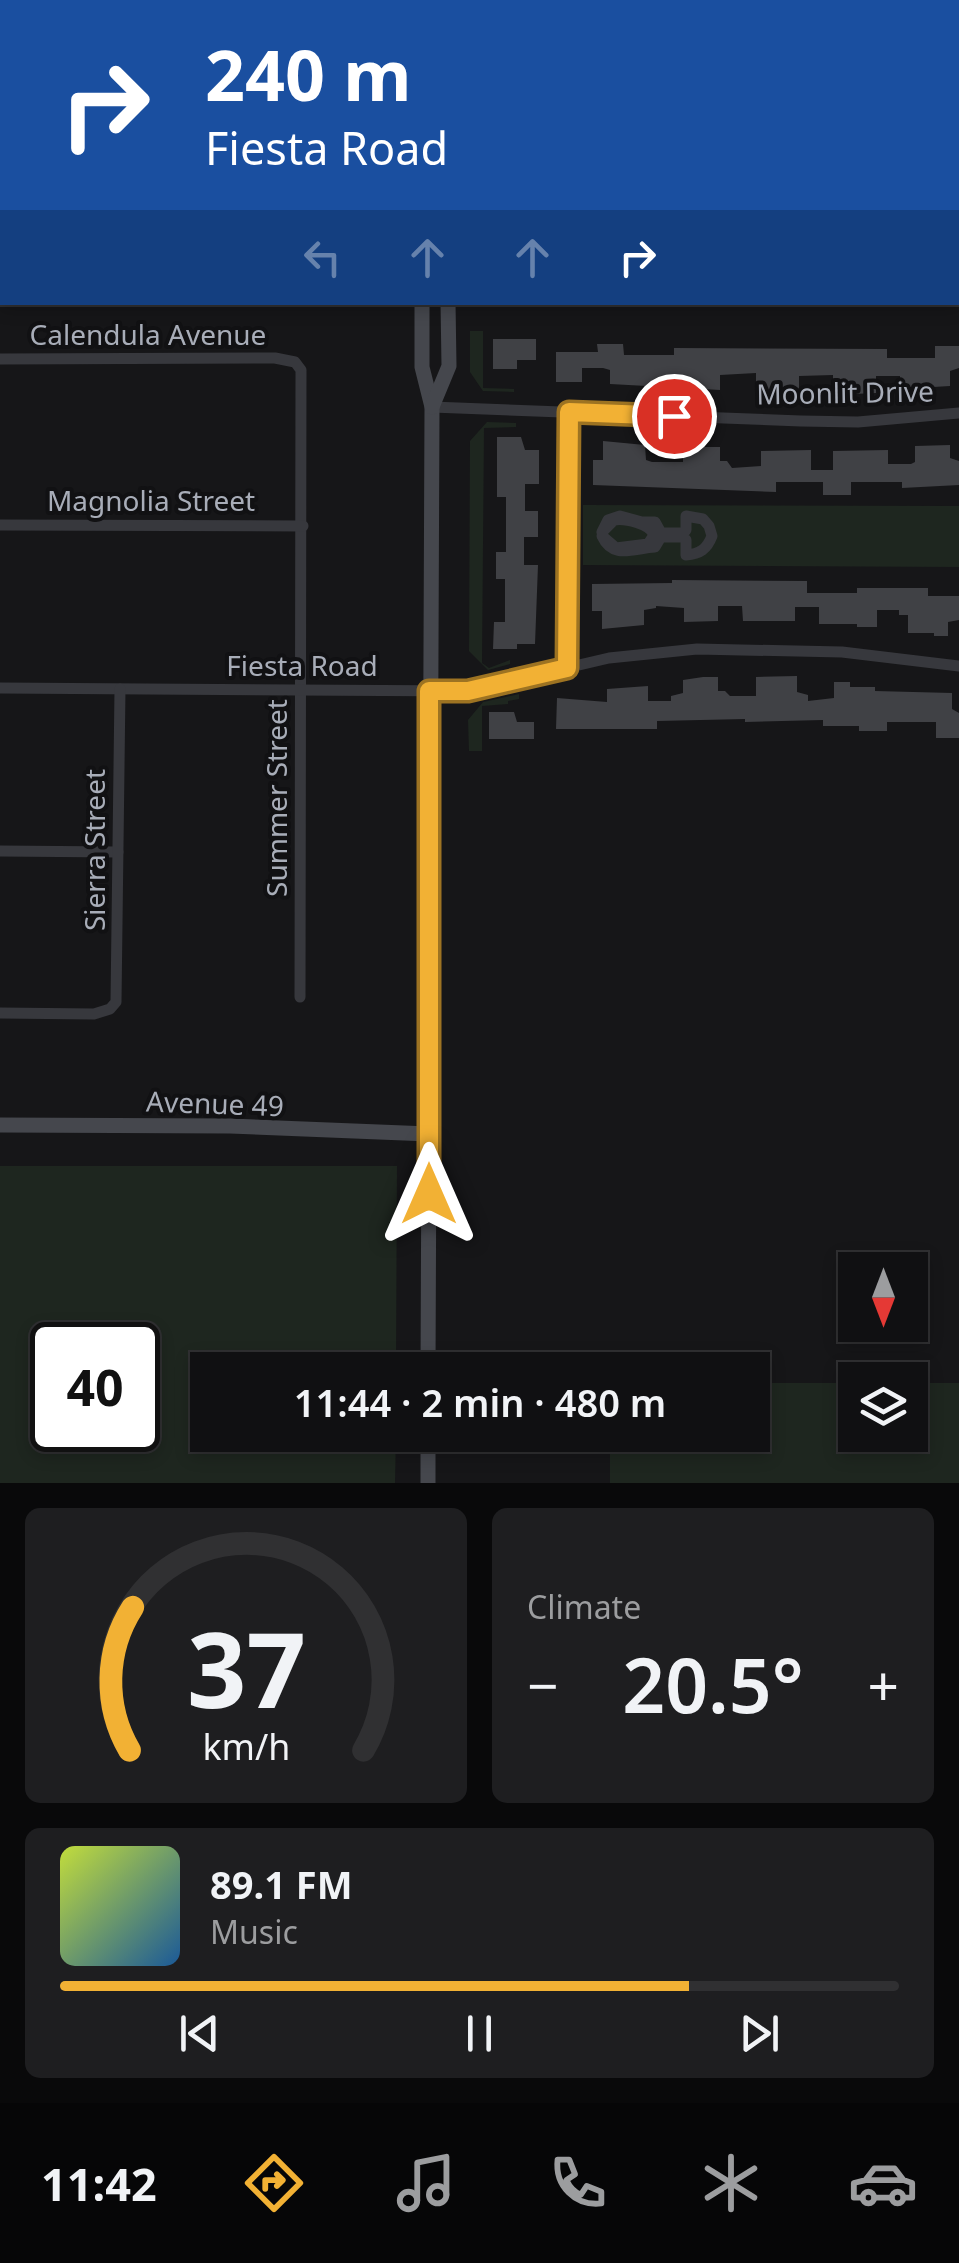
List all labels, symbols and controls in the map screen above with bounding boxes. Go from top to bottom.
text: 240 m [205,26,412,122]
icon: right [40,40,170,170]
text: Fiesta Road [205,117,448,178]
icon: left [295,230,350,285]
icon: ahead [400,230,455,285]
icon: ahead [505,230,560,285]
icon: right [610,230,665,285]
street label: Calendula Avenue [30,315,266,353]
street label: Moonlit Drive [756,371,934,413]
pin [632,374,717,459]
icon: arrive [647,389,702,444]
street label: Magnolia Street [47,481,255,519]
street label: Fiesta Road [226,646,378,684]
street label: Summer Street [257,699,295,897]
street label: Sierra Street [75,769,113,931]
street label: Avenue 49 [146,1082,284,1124]
position arrow [377,1142,481,1246]
north arrow [838,1252,928,1342]
map controls [838,1252,928,1452]
speed limit sign: 40 [30,1322,160,1452]
button: layers [838,1362,928,1452]
text: 11:44 · 2 min · 480 m [294,1376,666,1428]
text: Climate [527,1585,641,1628]
text: 37 [187,1597,305,1738]
text: 20.5° [622,1633,804,1735]
text: − [527,1647,558,1722]
text: + [868,1647,899,1722]
text: km/h [202,1722,290,1770]
text: 89.1 FM [210,1858,352,1910]
text: Music [210,1910,298,1953]
icon: previous [172,2006,227,2061]
icon: pause [452,2006,507,2061]
icon: next [732,2006,787,2061]
icon: directions [239,2148,309,2218]
icon: music [391,2148,461,2218]
icon: phone [543,2148,613,2218]
icon: climate [696,2148,766,2218]
icon: car [848,2148,918,2218]
text: 11:42 [41,2153,157,2214]

